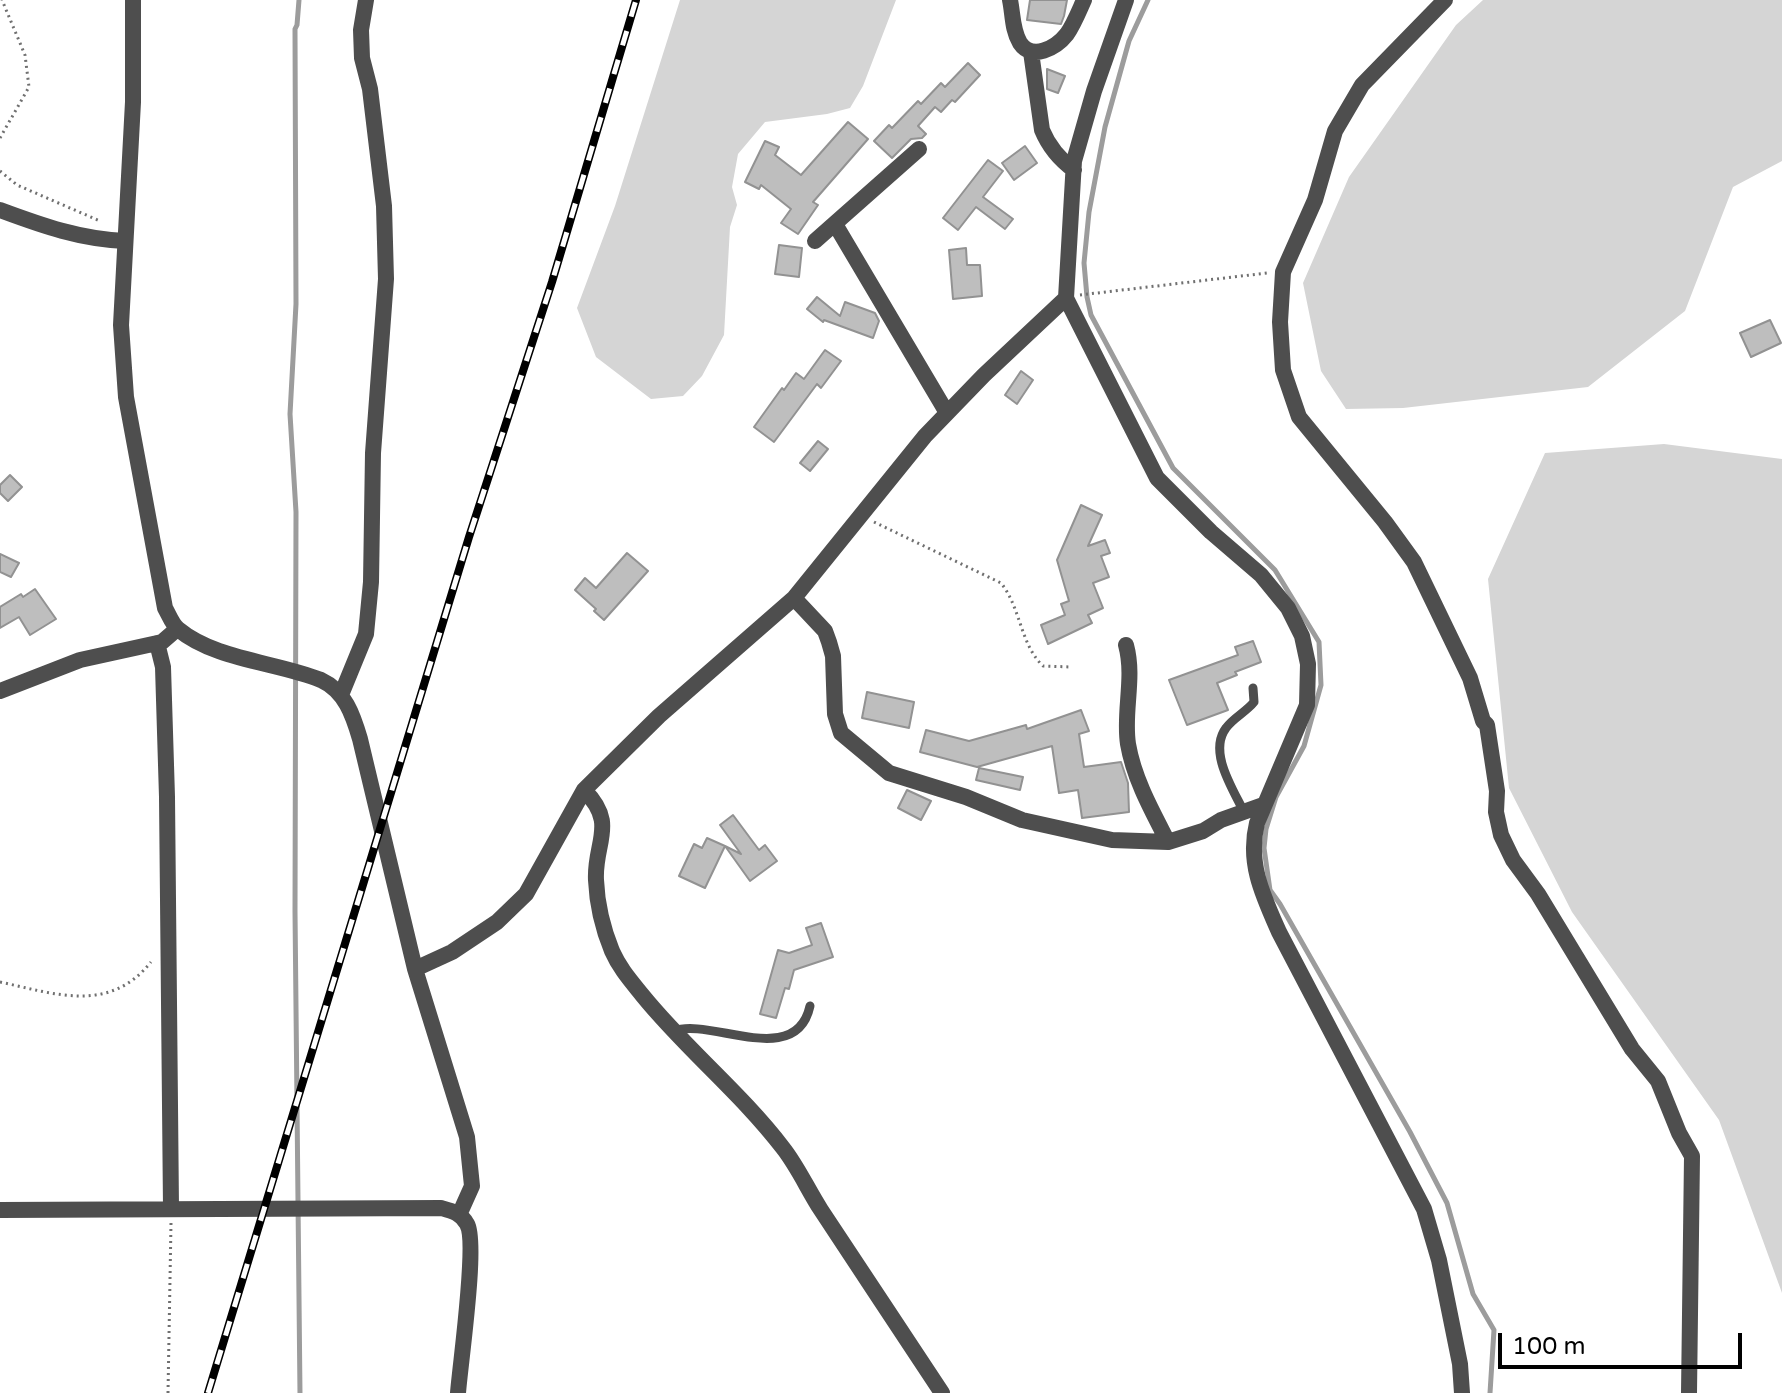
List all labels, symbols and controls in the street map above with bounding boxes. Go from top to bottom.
scale bar [1502,1317,1746,1367]
text: 100 m [1512,1332,1586,1361]

